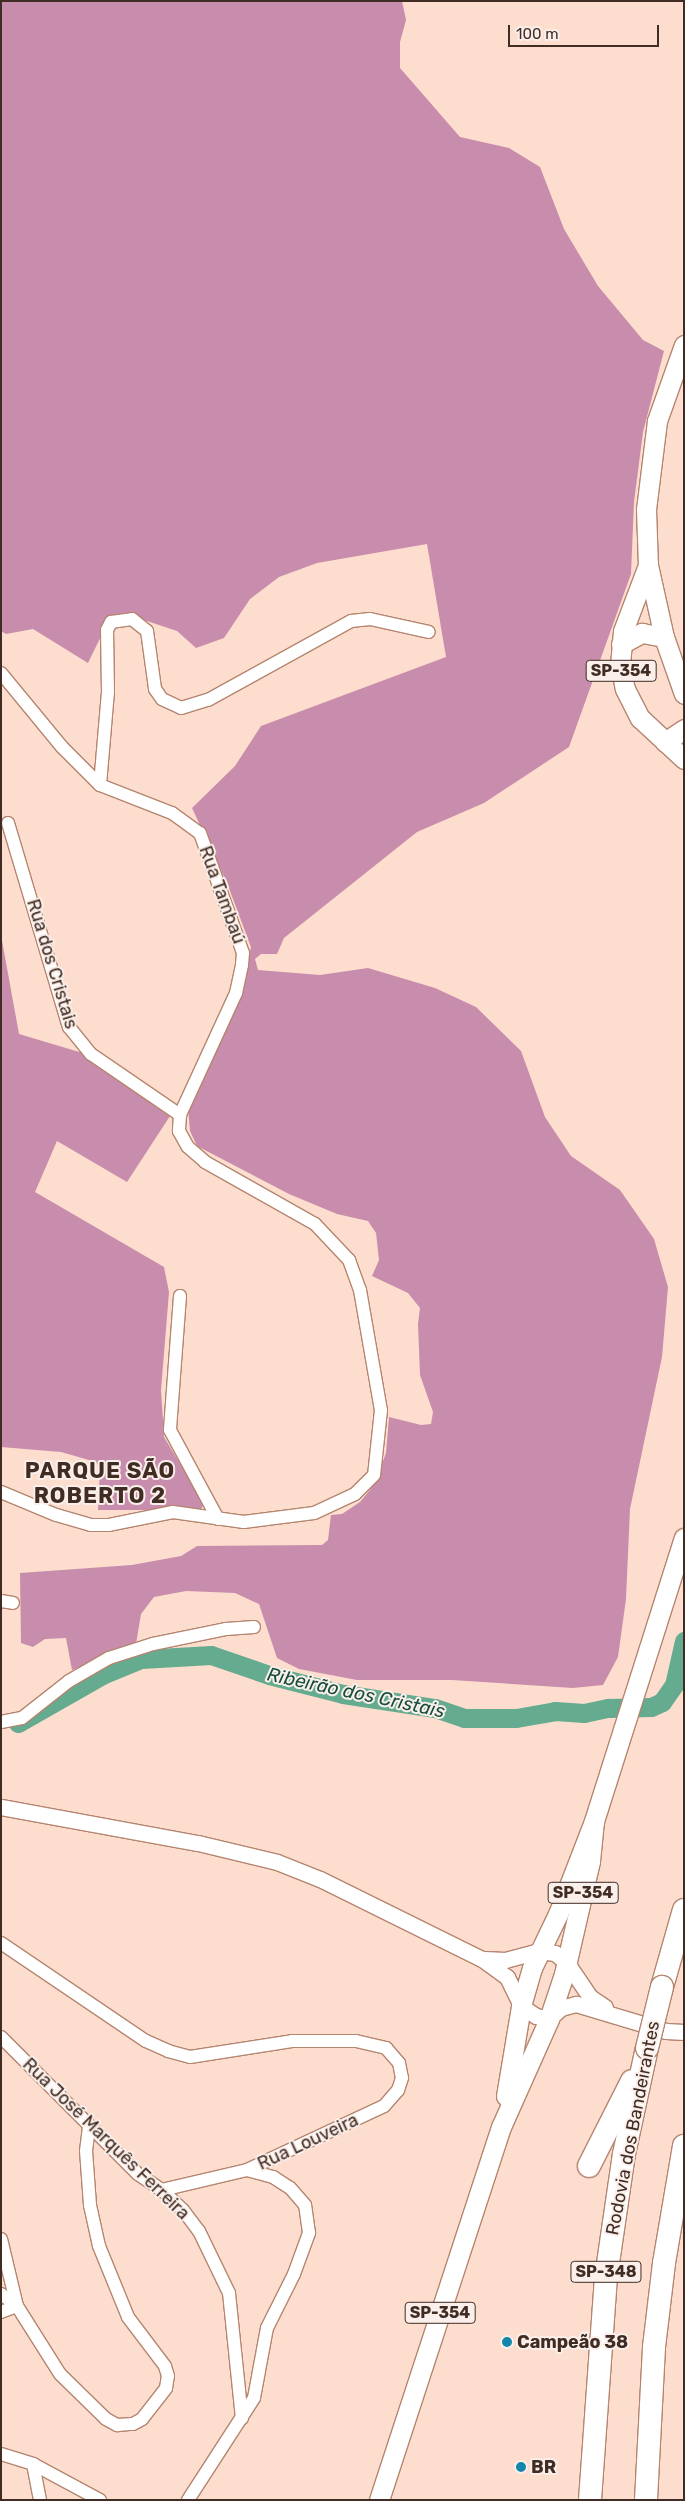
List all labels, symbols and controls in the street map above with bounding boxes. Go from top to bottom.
scale bar [510,15,661,47]
text: 100 m [516,25,558,43]
road number: SP-354 [585,658,657,684]
street label: Rua Tambaú [194,843,250,947]
street label: Rua dos Cristais [22,897,82,1031]
district label: PARQUE SÃO ROBERTO 2 [24,1457,176,1508]
water label: Ribeirão dos Cristais [265,1663,447,1723]
road number: SP-354 [547,1880,619,1906]
street label: Rodovia dos Bandeirantes [602,2019,664,2237]
street label: Rua José Marquês Ferreira [18,2054,194,2224]
street label: Rua Louveira [254,2109,362,2175]
road number: SP-348 [570,2258,642,2286]
road number: SP-354 [404,2300,476,2326]
place label: Campeão 38 [517,2331,628,2353]
marker: Campeão 38 [501,2336,513,2348]
place label: BR [531,2456,556,2478]
marker: BR [515,2461,527,2473]

